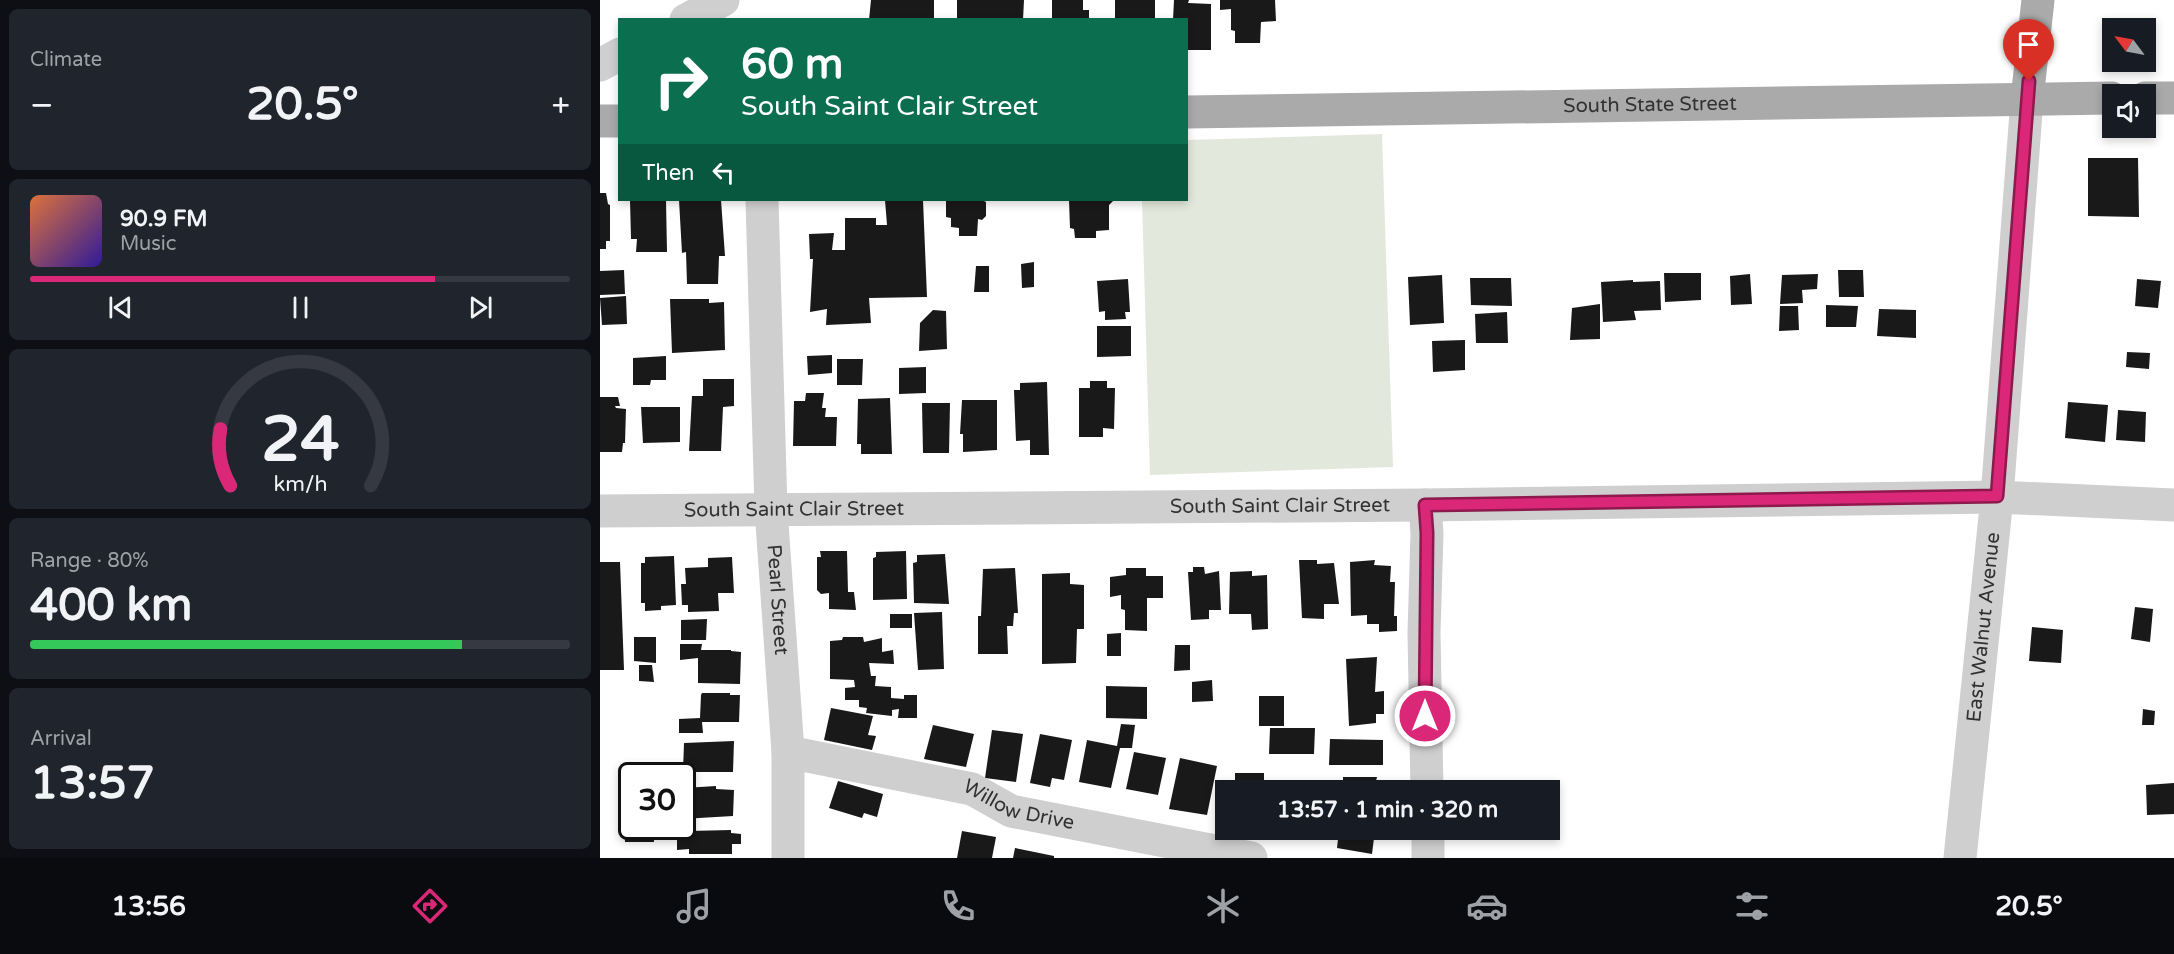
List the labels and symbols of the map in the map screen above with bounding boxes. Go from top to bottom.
north arrow [2102,18,2156,72]
pin [2003,19,2054,81]
street label: South State Street [1563,92,1737,118]
street label: South Saint Clair Street [1170,493,1391,519]
street label: South Saint Clair Street [684,497,905,522]
street label: East Walnut Avenue [1962,531,2005,723]
street label: Pearl Street [762,544,793,656]
position arrow [1393,684,1457,748]
speed limit sign: 30 [618,762,696,840]
street label: Willow Drive [959,774,1076,835]

